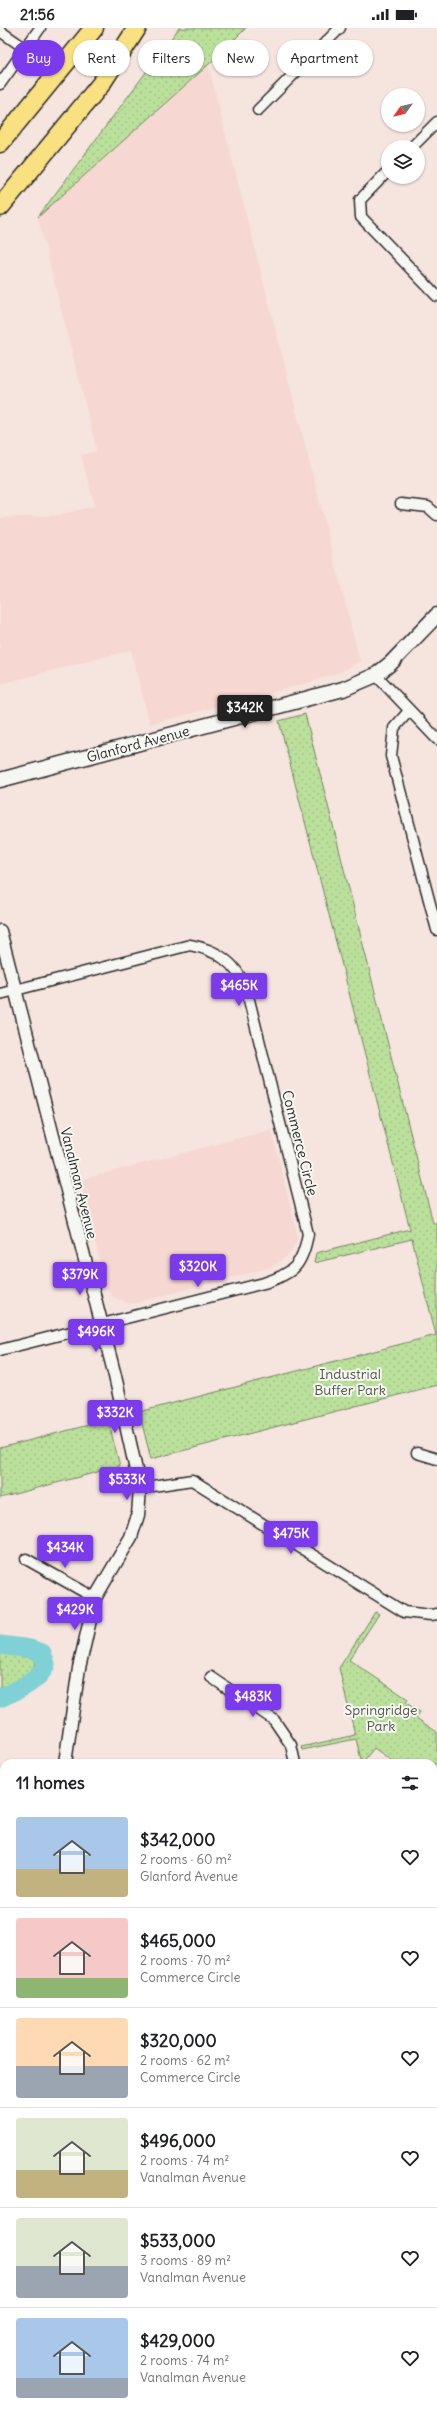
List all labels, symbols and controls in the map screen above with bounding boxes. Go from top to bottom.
text: 21:56 [20,5,55,24]
chip: Buy [12,40,65,76]
chip: Rent [73,40,130,76]
chip: Filters [138,40,204,76]
chip: New [212,40,269,76]
chip: Apartment [277,40,373,76]
north arrow [381,88,425,132]
map controls [381,88,425,184]
button: layers [381,140,425,184]
pin: $342K [217,695,273,729]
text: $342K [226,699,264,716]
street label: Glanford Avenue [85,722,191,766]
pin: $465K [211,973,267,1007]
text: $465K [220,977,258,994]
street label: Commerce Circle [278,1088,322,1198]
street label: Vanalman Avenue [56,1125,102,1241]
pin: $320K [170,1254,226,1288]
text: $320K [179,1258,217,1275]
pin: $379K [52,1262,108,1296]
text: $379K [62,1266,98,1283]
pin: $496K [68,1319,124,1353]
text: $496K [77,1323,115,1340]
park label: Industrial Buffer Park [314,1365,386,1399]
pin: $332K [87,1400,143,1434]
text: $332K [96,1404,134,1421]
pin: $533K [99,1467,155,1501]
text: $533K [108,1471,146,1488]
pin: $475K [263,1521,319,1555]
text: $475K [273,1525,309,1542]
pin: $434K [37,1535,93,1569]
text: $434K [46,1539,84,1556]
pin: $429K [47,1597,103,1631]
text: $429K [56,1601,94,1618]
pin: $483K [225,1684,281,1718]
text: $483K [234,1688,272,1705]
park label: Springridge Park [345,1701,417,1735]
text: 11 homes [16,1772,85,1794]
icon: filters [399,1772,421,1794]
text: $342,000 [140,1829,215,1851]
icon: home [48,1833,96,1881]
icon: heart [399,1846,421,1868]
text: 2 rooms · 60 m² [140,1851,232,1868]
text: Glanford Avenue [140,1868,238,1885]
text: $465,000 [140,1930,216,1952]
icon: home [48,1934,96,1982]
icon: heart [399,1947,421,1969]
text: 2 rooms · 70 m² [140,1952,231,1969]
text: Commerce Circle [140,1969,240,1986]
text: $320,000 [140,2030,217,2052]
icon: home [48,2034,96,2082]
icon: heart [399,2047,421,2069]
text: 2 rooms · 62 m² [140,2052,230,2069]
text: Commerce Circle [140,2069,240,2086]
text: $496,000 [140,2130,216,2152]
icon: home [48,2134,96,2182]
icon: heart [399,2147,421,2169]
text: 2 rooms · 74 m² [140,2152,229,2169]
text: Vanalman Avenue [140,2169,246,2186]
text: $533,000 [140,2230,216,2252]
icon: home [48,2234,96,2282]
icon: heart [399,2247,421,2269]
text: 3 rooms · 89 m² [140,2252,231,2269]
text: Vanalman Avenue [140,2269,246,2286]
text: $429,000 [140,2330,215,2352]
icon: home [48,2334,96,2382]
icon: heart [399,2347,421,2369]
text: 2 rooms · 74 m² [140,2352,229,2369]
text: Vanalman Avenue [140,2369,246,2386]

